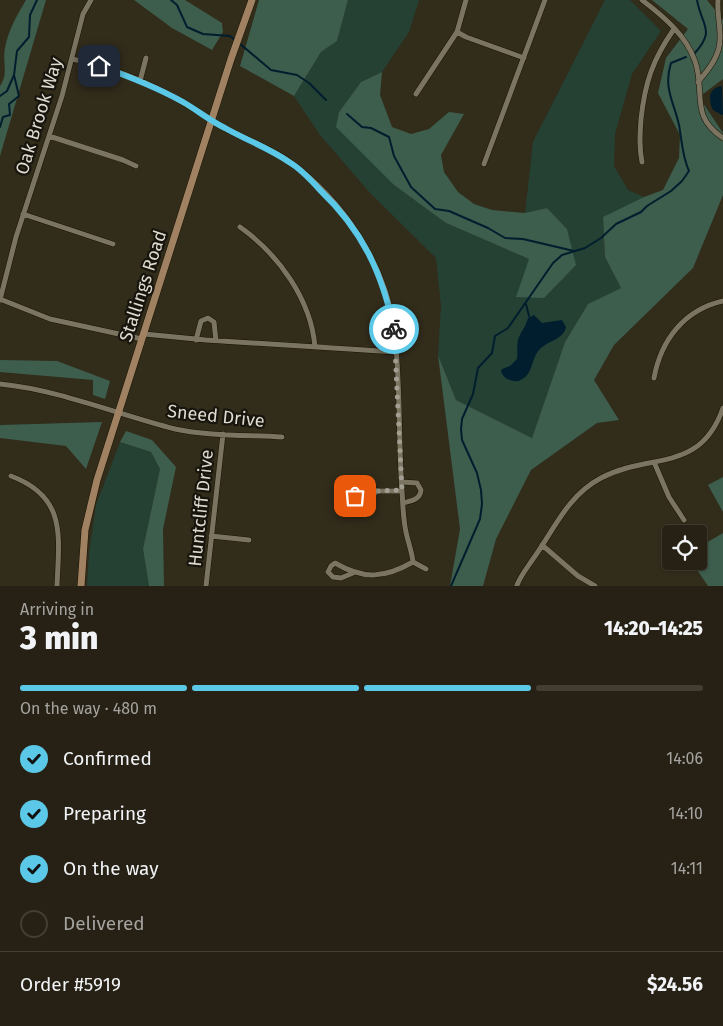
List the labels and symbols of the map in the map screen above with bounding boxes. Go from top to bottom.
pin [78,45,120,87]
street label: Oak Brook Way [11,55,67,177]
street label: Stallings Road [115,227,171,345]
courier [369,304,419,354]
street label: Sneed Drive [166,400,266,432]
street label: Huntcliff Drive [184,448,218,568]
pin [334,475,376,517]

